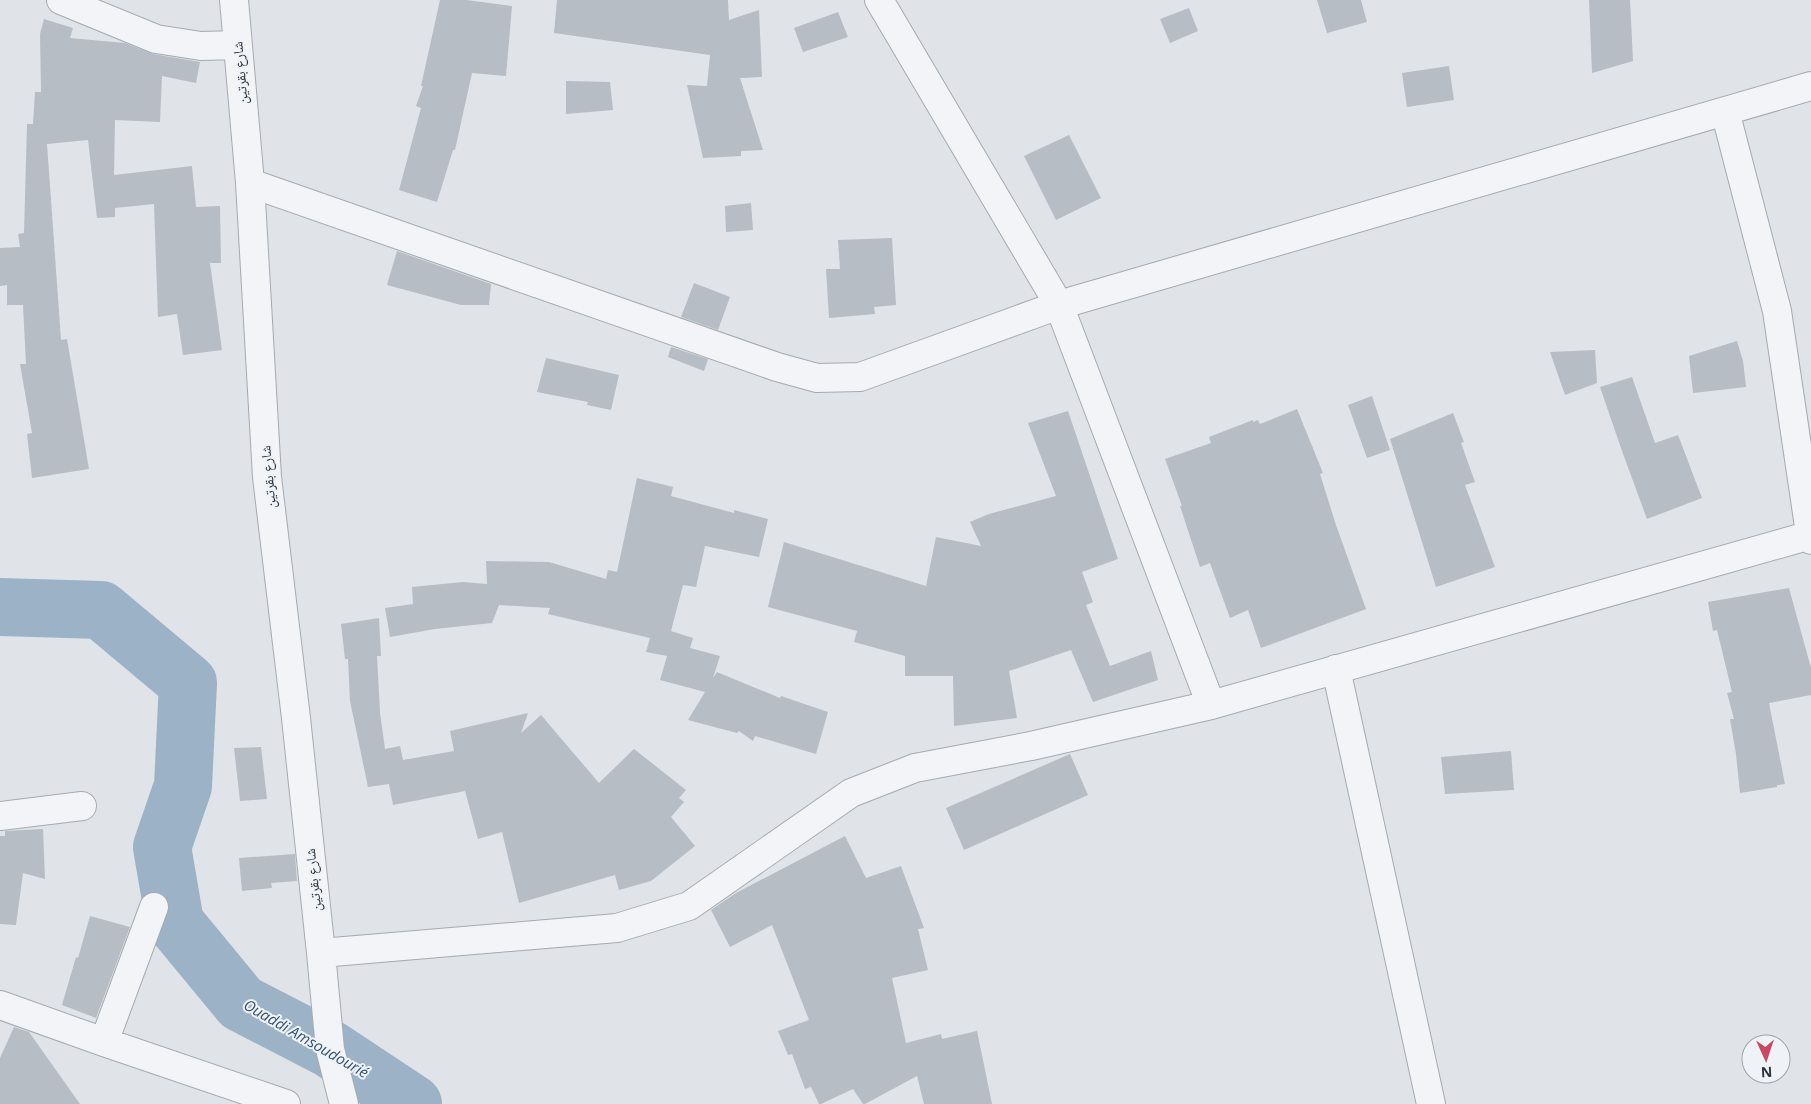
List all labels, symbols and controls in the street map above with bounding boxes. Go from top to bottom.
street label: شارع بقرتين [227,41,253,105]
street label: شارع بقرتين [255,445,281,509]
street label: شارع بقرتين [300,848,326,912]
water label: Ouaddi Amsoudourié [240,994,373,1082]
north arrow [1741,1034,1791,1084]
text: N [1761,1063,1773,1082]

